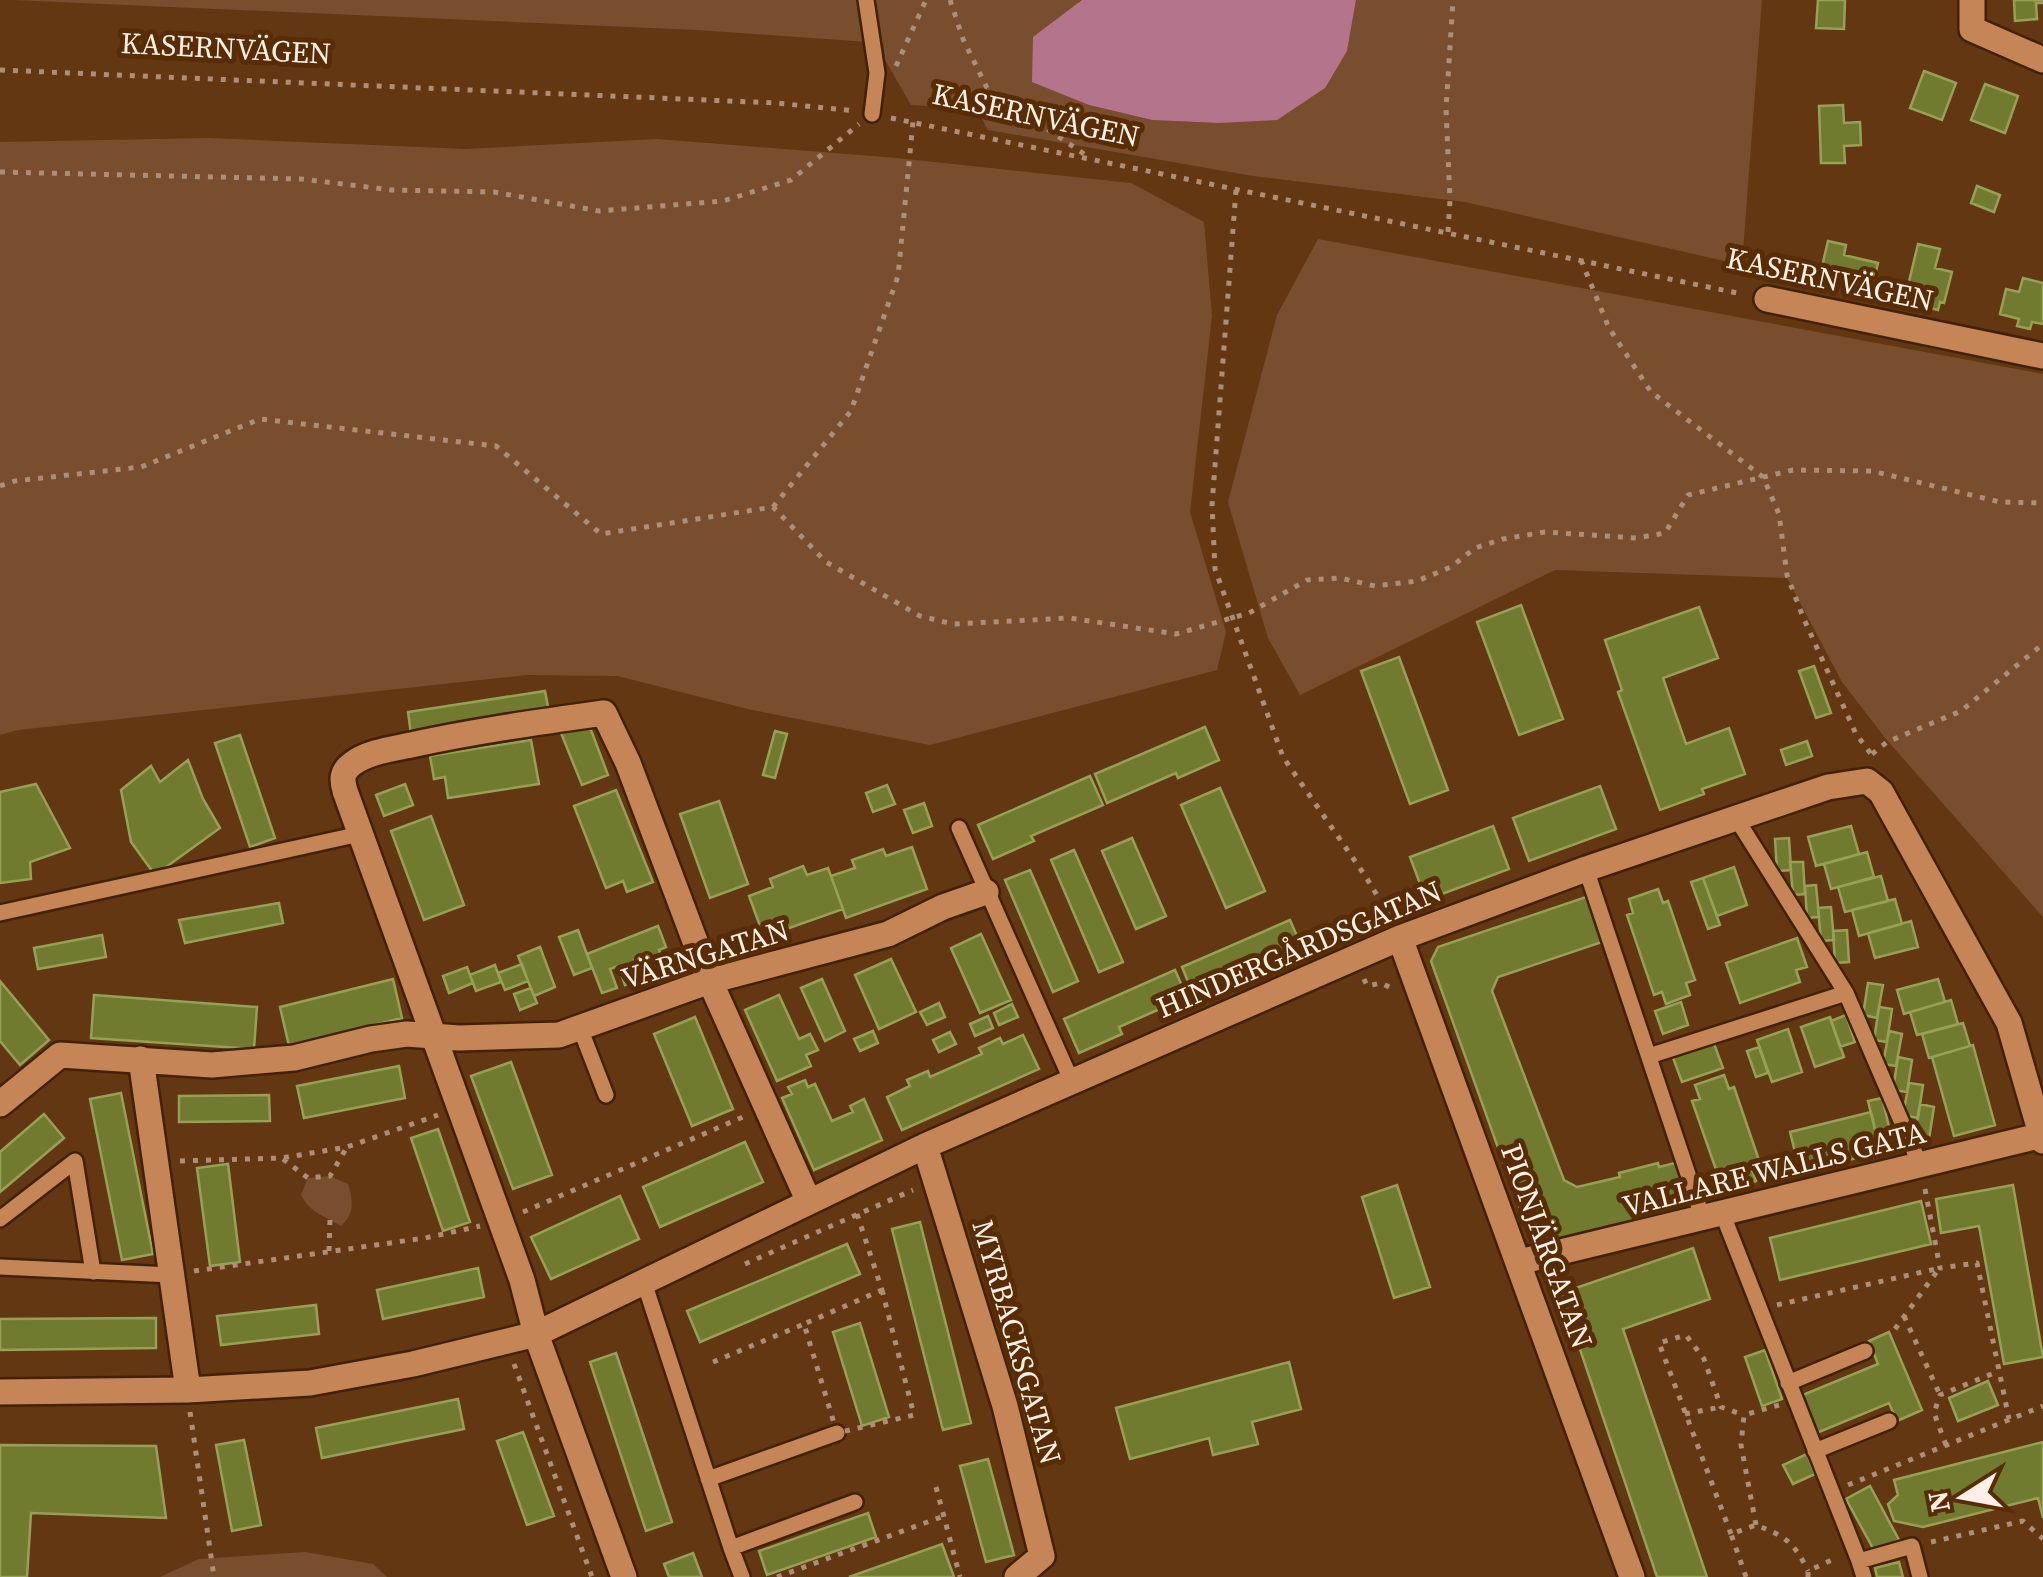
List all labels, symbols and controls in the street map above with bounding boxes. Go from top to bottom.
street label: KASERNVÄGEN [120,22,332,74]
street label: KASERNVÄGEN [929,73,1143,157]
street label: KASERNVÄGEN [1723,237,1937,321]
street label: HINDERGÅRDSGATAN [1150,870,1448,1028]
street label: VÄRNGATAN [616,909,794,999]
street label: VALLARE WALLS GATA [1618,1111,1930,1227]
street label: PIONJÄRGATAN [1491,1138,1603,1354]
street label: MYRBACKSGATAN [962,1215,1072,1469]
north arrow [1913,1447,2013,1547]
text: N [1918,1488,1959,1515]

